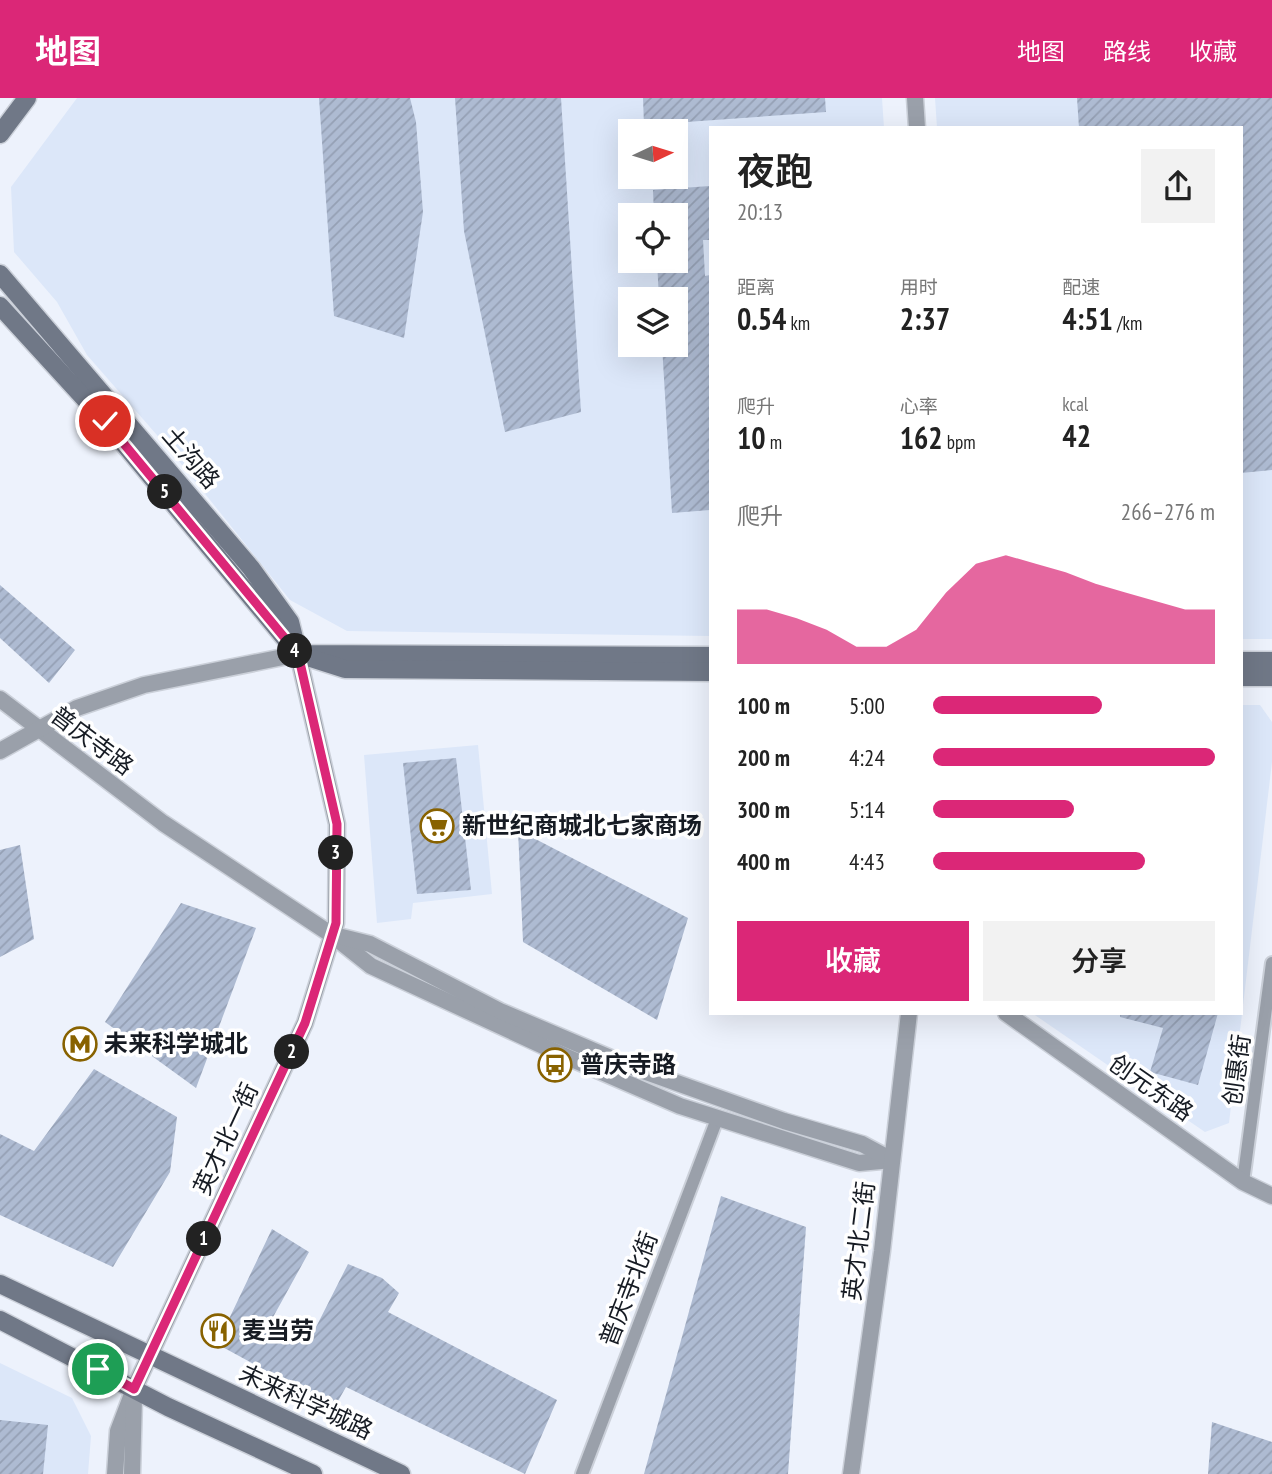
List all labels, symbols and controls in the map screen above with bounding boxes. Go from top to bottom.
text: 地图 [35,29,101,72]
text: 地图 [1017,36,1065,67]
text: 路线 [1103,36,1151,67]
text: 收藏 [1189,36,1237,67]
north arrow [618,119,688,189]
map controls [618,119,688,357]
text: 夜跑 [737,146,813,195]
button: share [1141,149,1215,223]
text: 20:13 [737,197,783,226]
button: locate [618,203,688,273]
text: 距离 [737,275,775,299]
text: 用时 [900,275,938,299]
text: 配速 [1062,275,1100,299]
button: layers [618,287,688,357]
text: 0.54 [737,299,786,338]
text: 2:37 [900,299,950,338]
text: 4:51 [1062,299,1113,338]
text: km [786,311,810,335]
text: /km [1113,311,1142,335]
pin [75,391,135,451]
text: kcal [1062,392,1088,416]
text: 爬升 [737,394,775,418]
text: 心率 [900,394,938,418]
icon: check [86,402,124,440]
text: 42 [1062,416,1091,455]
text: 10 [737,418,766,457]
text: 162 [900,418,943,457]
street label: 土沟路 [156,420,227,495]
text: m [766,430,782,454]
text: bpm [943,430,976,454]
pin: 5 [148,474,182,510]
text: 5 [160,479,169,503]
text: 266–276 m [1121,497,1215,526]
text: 爬升 [737,501,783,530]
pin: 4 [278,634,312,668]
text: 4 [290,638,299,662]
text: 100 m [737,691,790,720]
text: 5:00 [849,691,885,720]
street label: 普庆寺路 [45,699,140,782]
text: 200 m [737,743,790,772]
text: 4:24 [849,743,885,772]
text: 300 m [737,795,790,824]
text: 5:14 [849,795,885,824]
supermarket icon: 新世纪商城北七家商场 [418,807,456,845]
place label: 新世纪商城北七家商场 [462,810,702,841]
pin: 3 [318,836,354,870]
text: 3 [331,840,340,864]
text: 400 m [737,847,790,876]
text: 4:43 [849,847,885,876]
button: 收藏 [737,921,969,1001]
button: 分享 [983,921,1215,1001]
metro station icon: 未来科学城北 [61,1025,99,1063]
place label: 未来科学城北 [104,1028,248,1059]
street label: 创惠街 [1216,1032,1257,1108]
pin: 2 [274,1034,310,1070]
text: 2 [287,1039,296,1063]
bus stop icon: 普庆寺路 [536,1046,574,1084]
street label: 创元东路 [1103,1047,1199,1128]
place label: 普庆寺路 [580,1049,676,1080]
street label: 英才北一街 [186,1078,265,1200]
street label: 英才北二街 [836,1179,881,1302]
pin: 1 [186,1222,222,1256]
text: 1 [199,1226,208,1250]
street label: 普庆寺北街 [593,1227,665,1350]
restaurant icon: 麦当劳 [199,1312,237,1350]
place label: 麦当劳 [242,1315,314,1346]
pin [68,1339,128,1399]
icon: arrive [79,1350,117,1388]
street label: 未来科学城路 [234,1357,378,1446]

